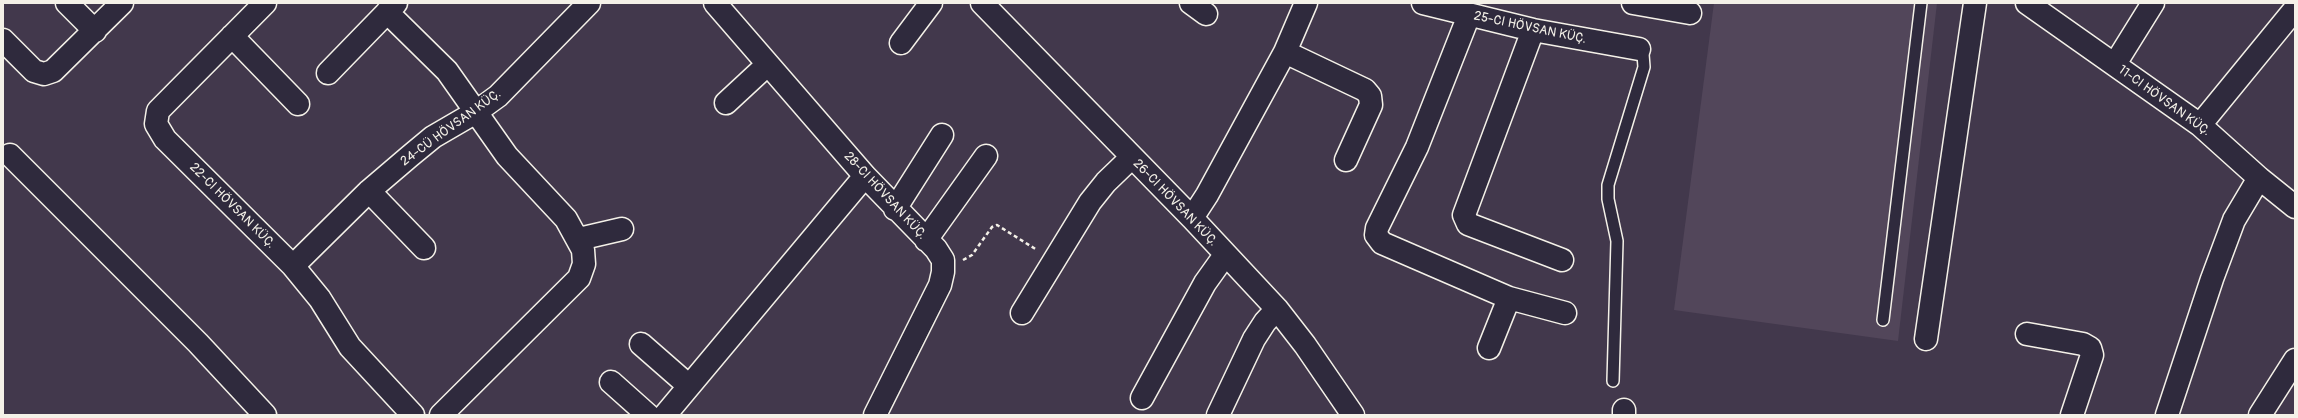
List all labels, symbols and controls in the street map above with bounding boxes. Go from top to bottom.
street label: 25-CI HÖVSAN KÜÇ. [1472,8,1588,48]
street label: 11-CI HÖVSAN KÜÇ. [2115,62,2213,140]
street label: 24-CÜ HÖVSAN KÜÇ. [398,86,504,170]
street label: 28-CI HÖVSAN KÜÇ. [840,149,930,243]
street label: 26-CI HÖVSAN KÜÇ. [1129,156,1221,250]
street label: 22-CI HÖVSAN KÜÇ. [186,160,278,252]

